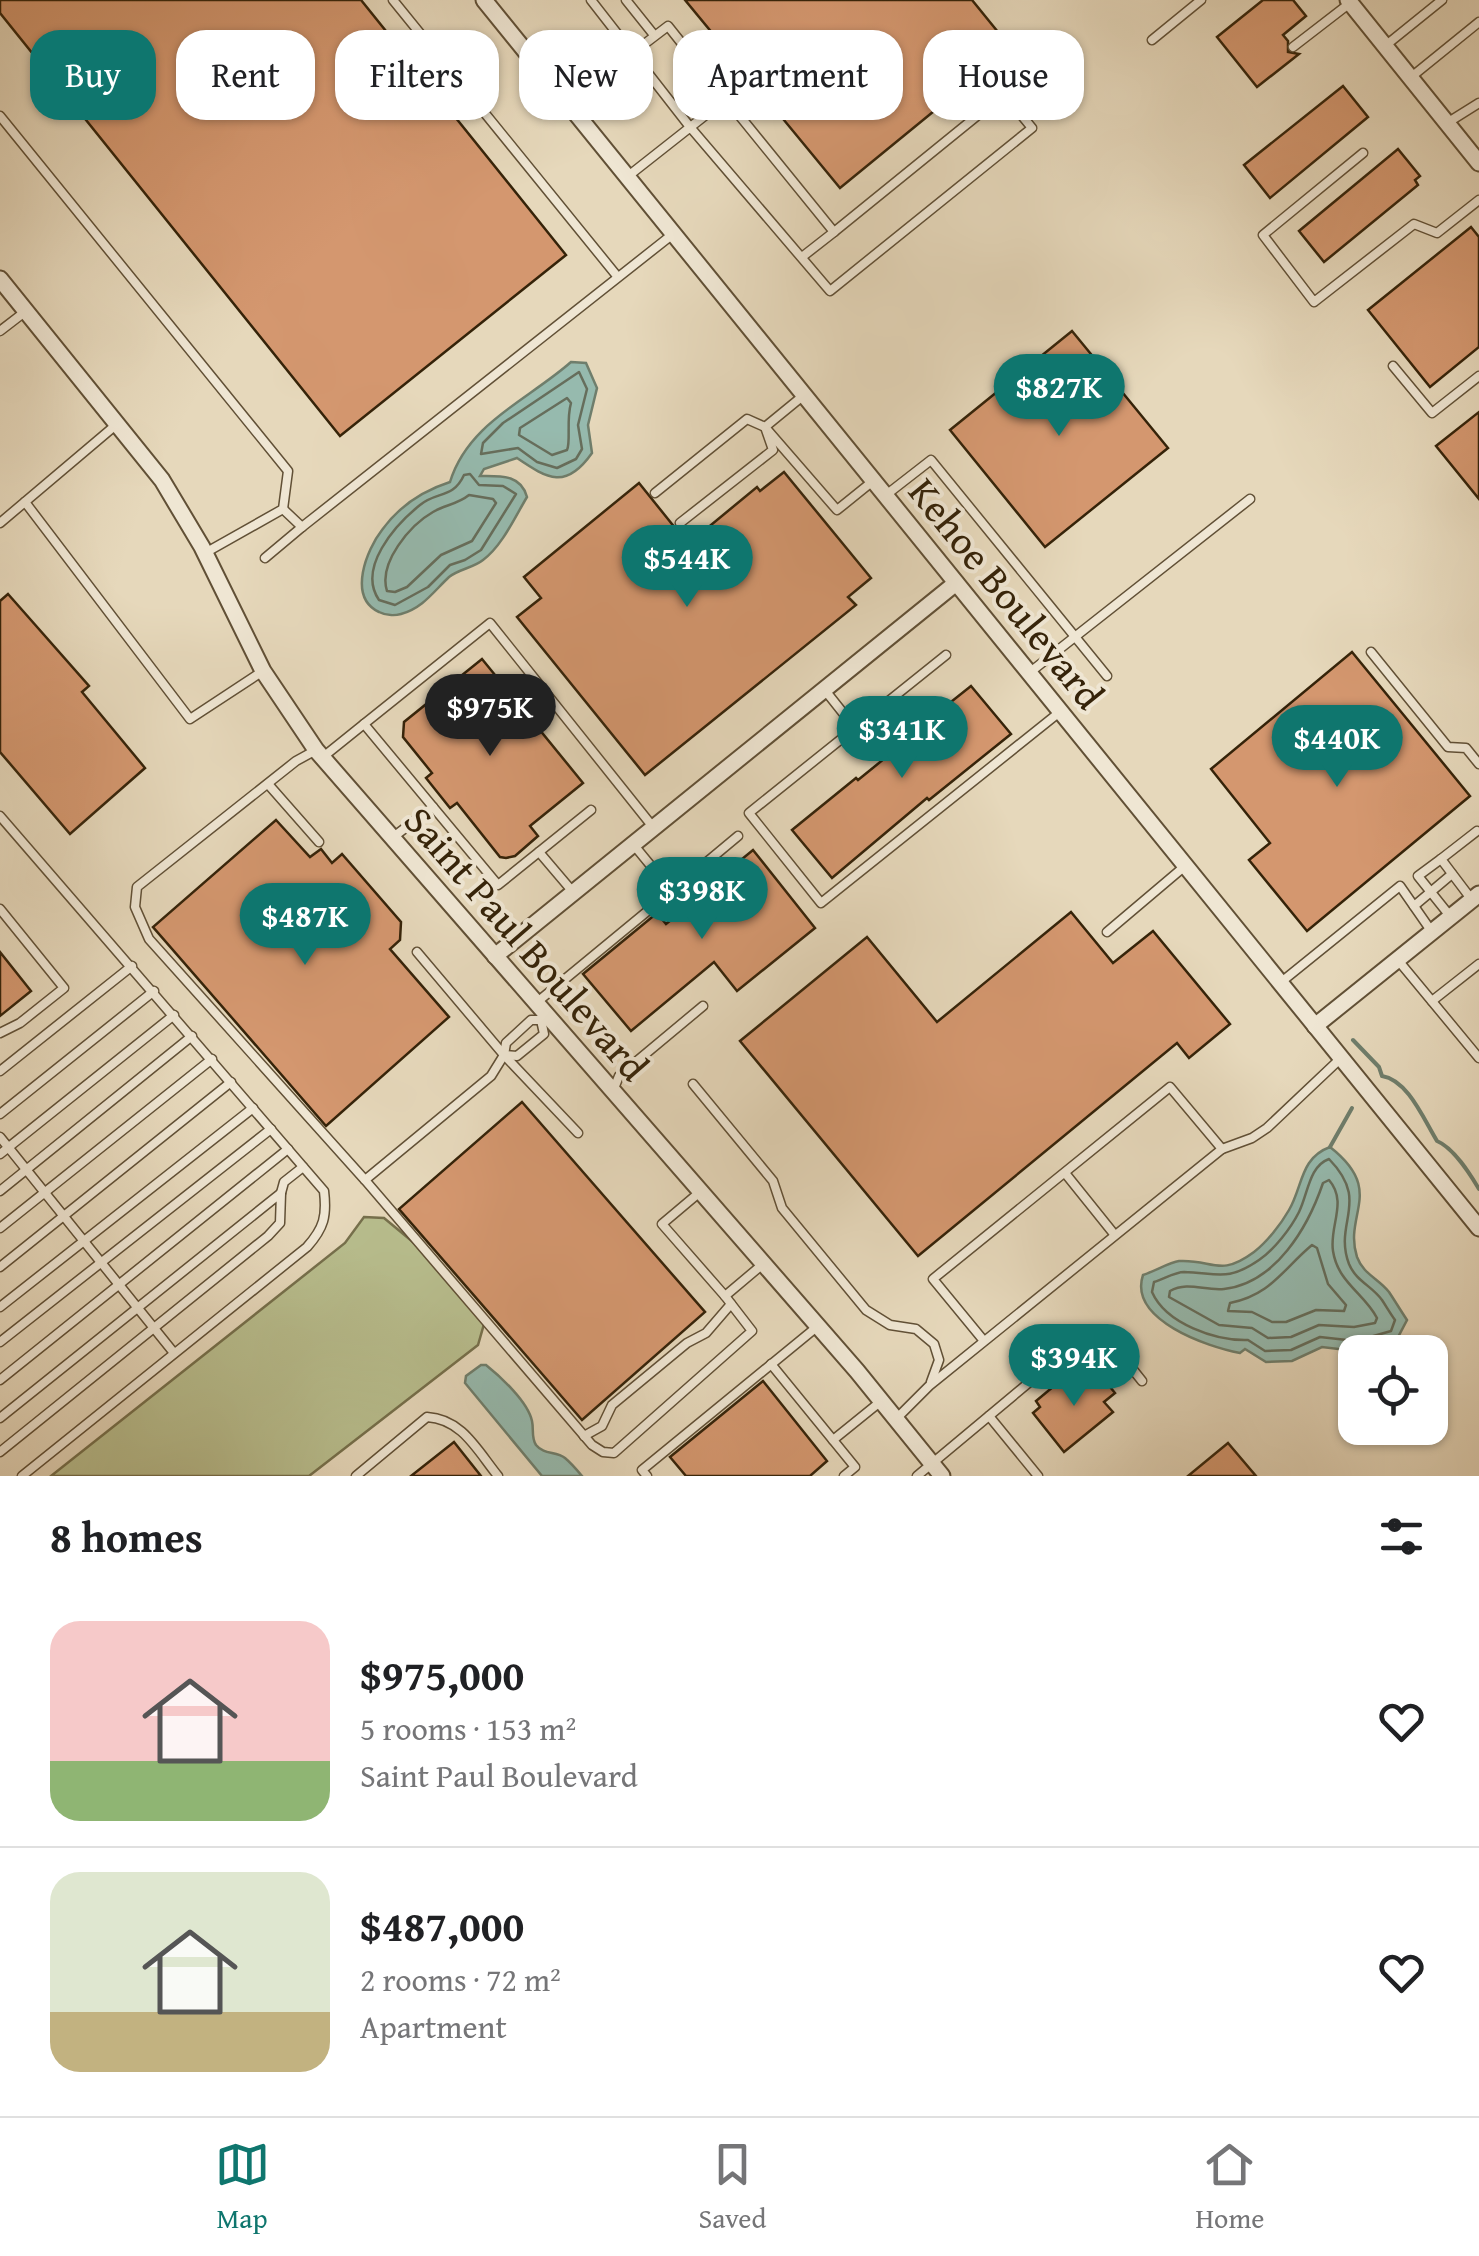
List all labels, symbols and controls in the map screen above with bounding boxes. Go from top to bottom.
chip: Buy [30,30,156,120]
chip: Rent [176,30,315,120]
chip: Filters [335,30,499,120]
chip: New [519,30,653,120]
chip: Apartment [673,30,903,120]
chip: House [923,30,1084,120]
pin: $827K [989,354,1129,439]
text: $827K [1016,363,1102,410]
street label: Kehoe Boulevard [895,464,1119,722]
pin: $544K [617,525,757,610]
text: $544K [644,534,730,581]
pin: $975K [420,674,560,759]
text: $975K [447,683,533,730]
pin: $341K [832,696,972,781]
text: $341K [859,705,945,752]
pin: $440K [1267,705,1407,790]
text: $440K [1294,714,1380,761]
street label: Saint Paul Boulevard [391,793,664,1094]
pin: $398K [632,857,772,942]
text: $398K [659,866,745,913]
pin: $487K [235,883,375,968]
text: $487K [262,892,348,939]
pin: $394K [1004,1324,1144,1409]
text: $394K [1031,1333,1117,1380]
map controls [1338,1335,1448,1445]
button: locate [1338,1335,1448,1445]
text: 8 homes [50,1506,203,1567]
icon: filters [1374,1509,1429,1564]
text: $975,000 [360,1644,524,1705]
icon: home [130,1661,250,1781]
icon: heart [1374,1694,1429,1749]
text: 5 rooms · 153 m² [360,1705,576,1752]
text: Saint Paul Boulevard [360,1752,638,1799]
text: $487,000 [360,1895,524,1956]
icon: home [130,1912,250,2032]
icon: heart [1374,1945,1429,2000]
text: 2 rooms · 72 m² [360,1956,561,2003]
text: Apartment [360,2003,507,2050]
tab: Map [215,2137,270,2238]
tab: Saved [699,2137,766,2238]
tab: Home [1196,2137,1264,2238]

